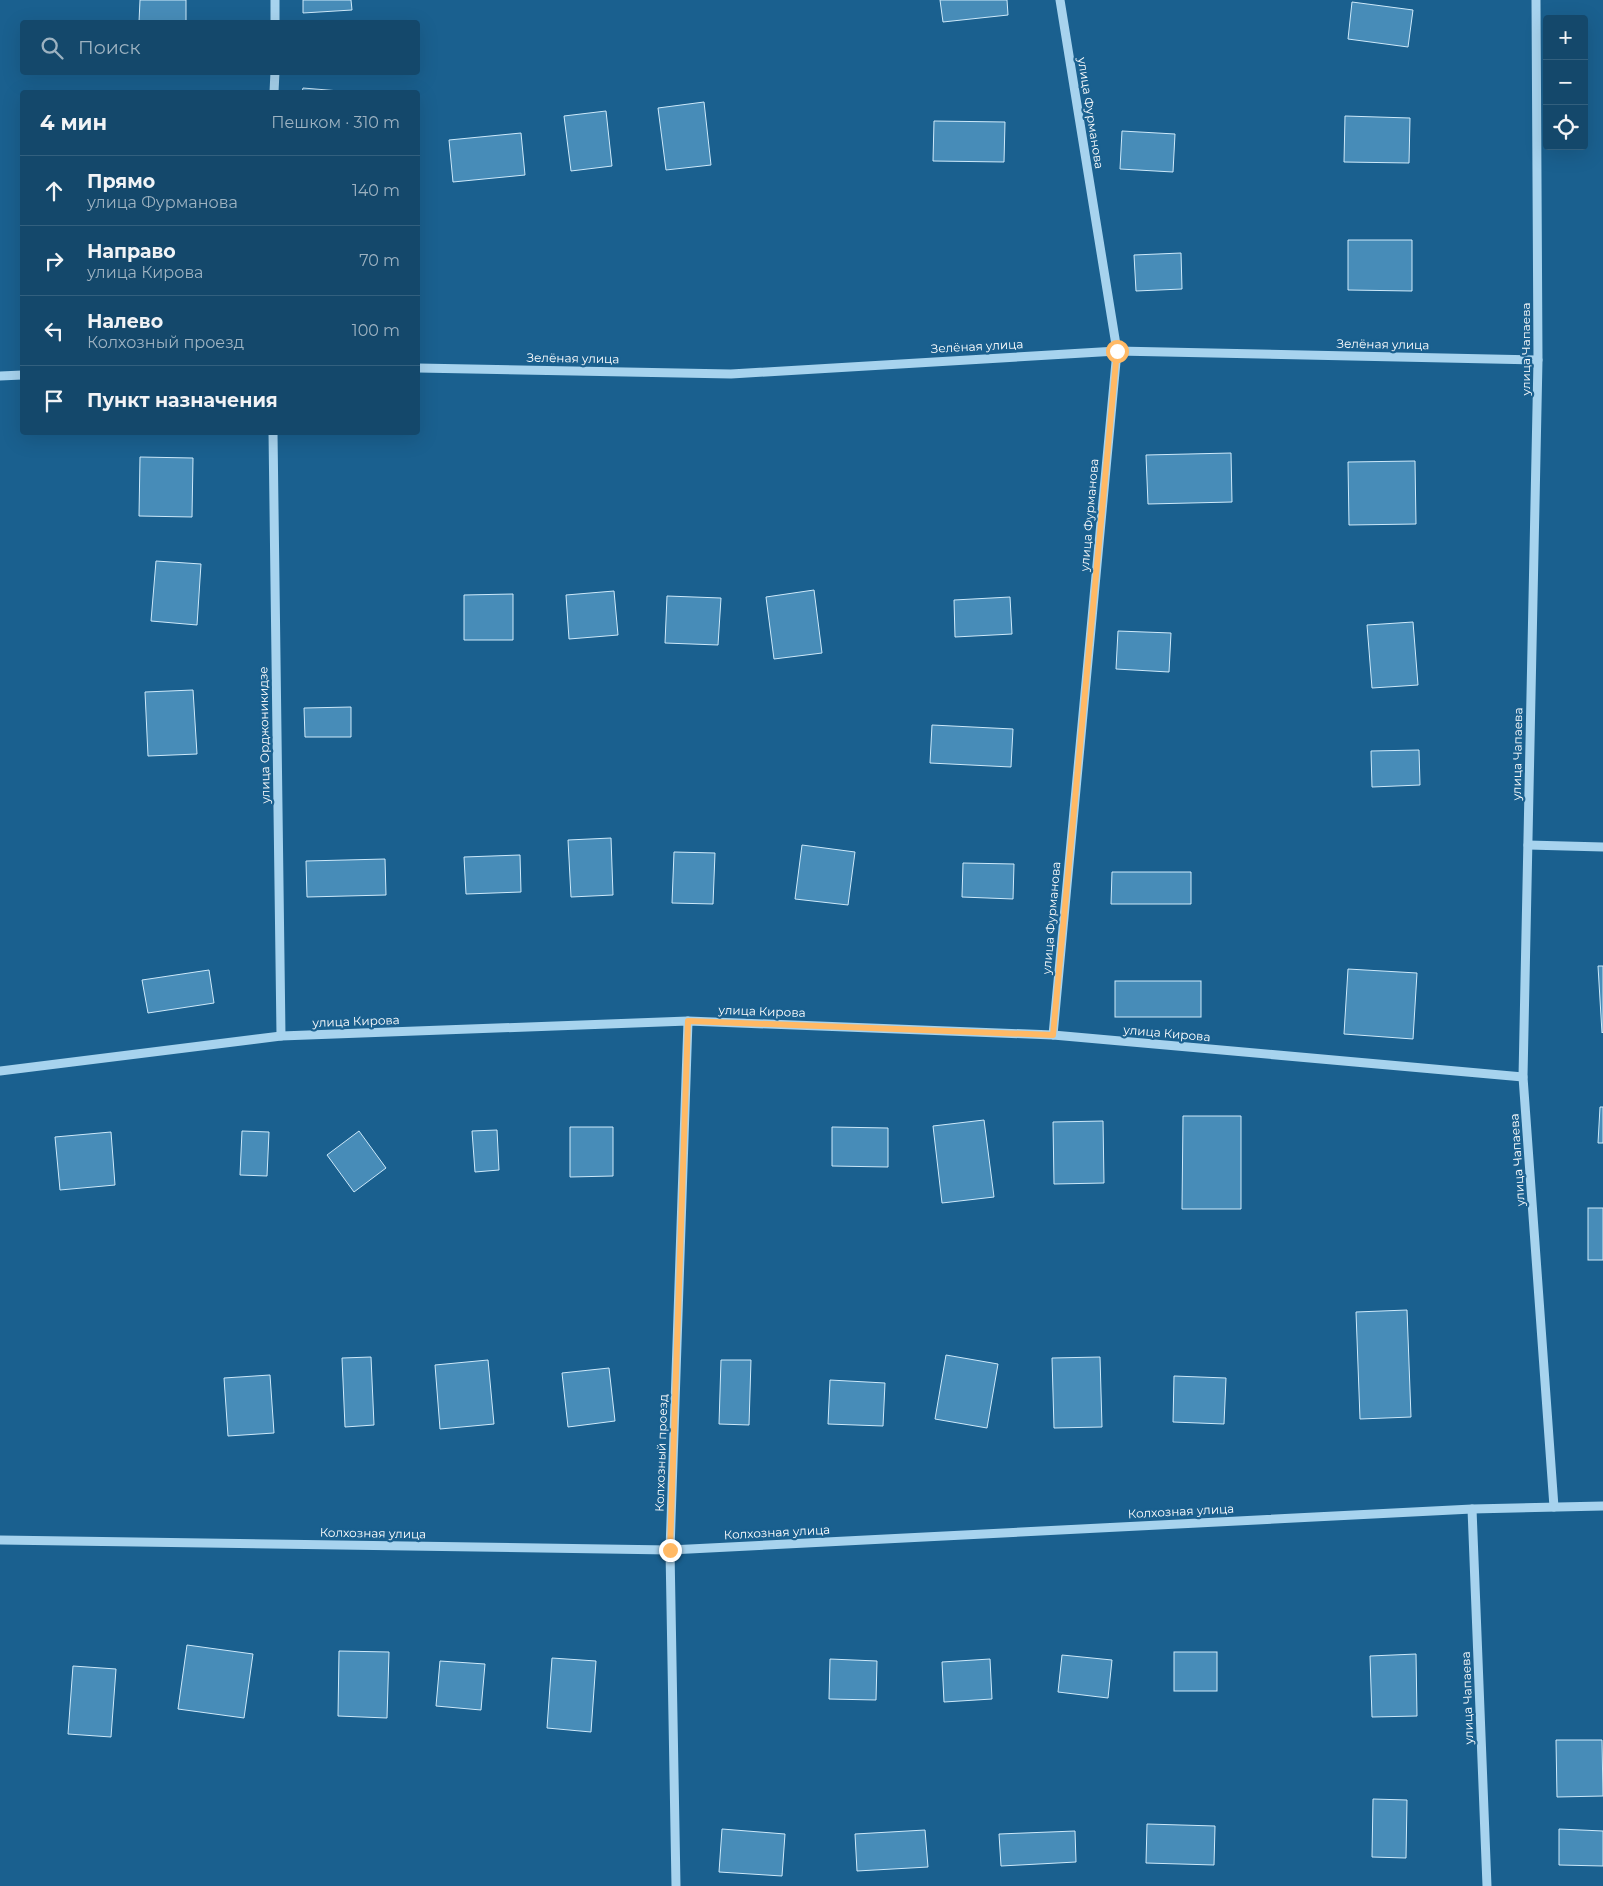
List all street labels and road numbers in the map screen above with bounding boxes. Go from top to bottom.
street label: улица Фурманова [1075,55,1107,170]
street label: улица Чапаева [1518,303,1533,396]
street label: Зелёная улица [930,336,1024,356]
street label: Зелёная улица [1337,336,1429,352]
street label: Зелёная улица [527,350,619,366]
street label: улица Фурманова [1077,458,1101,573]
street label: улица Орджоникидзе [255,666,273,805]
street label: улица Чапаева [1509,707,1525,802]
street label: улица Фурманова [1039,861,1063,976]
street label: улица Кирова [717,1002,806,1020]
street label: улица Кирова [311,1012,400,1030]
street label: улица Кирова [1122,1022,1211,1044]
street label: улица Чапаева [1506,1113,1528,1208]
street label: Колхозный проезд [651,1394,671,1512]
street label: Колхозная улица [1127,1501,1235,1521]
street label: Колхозная улица [723,1522,831,1542]
street label: Колхозная улица [320,1525,426,1541]
street label: улица Чапаева [1458,1651,1476,1746]

